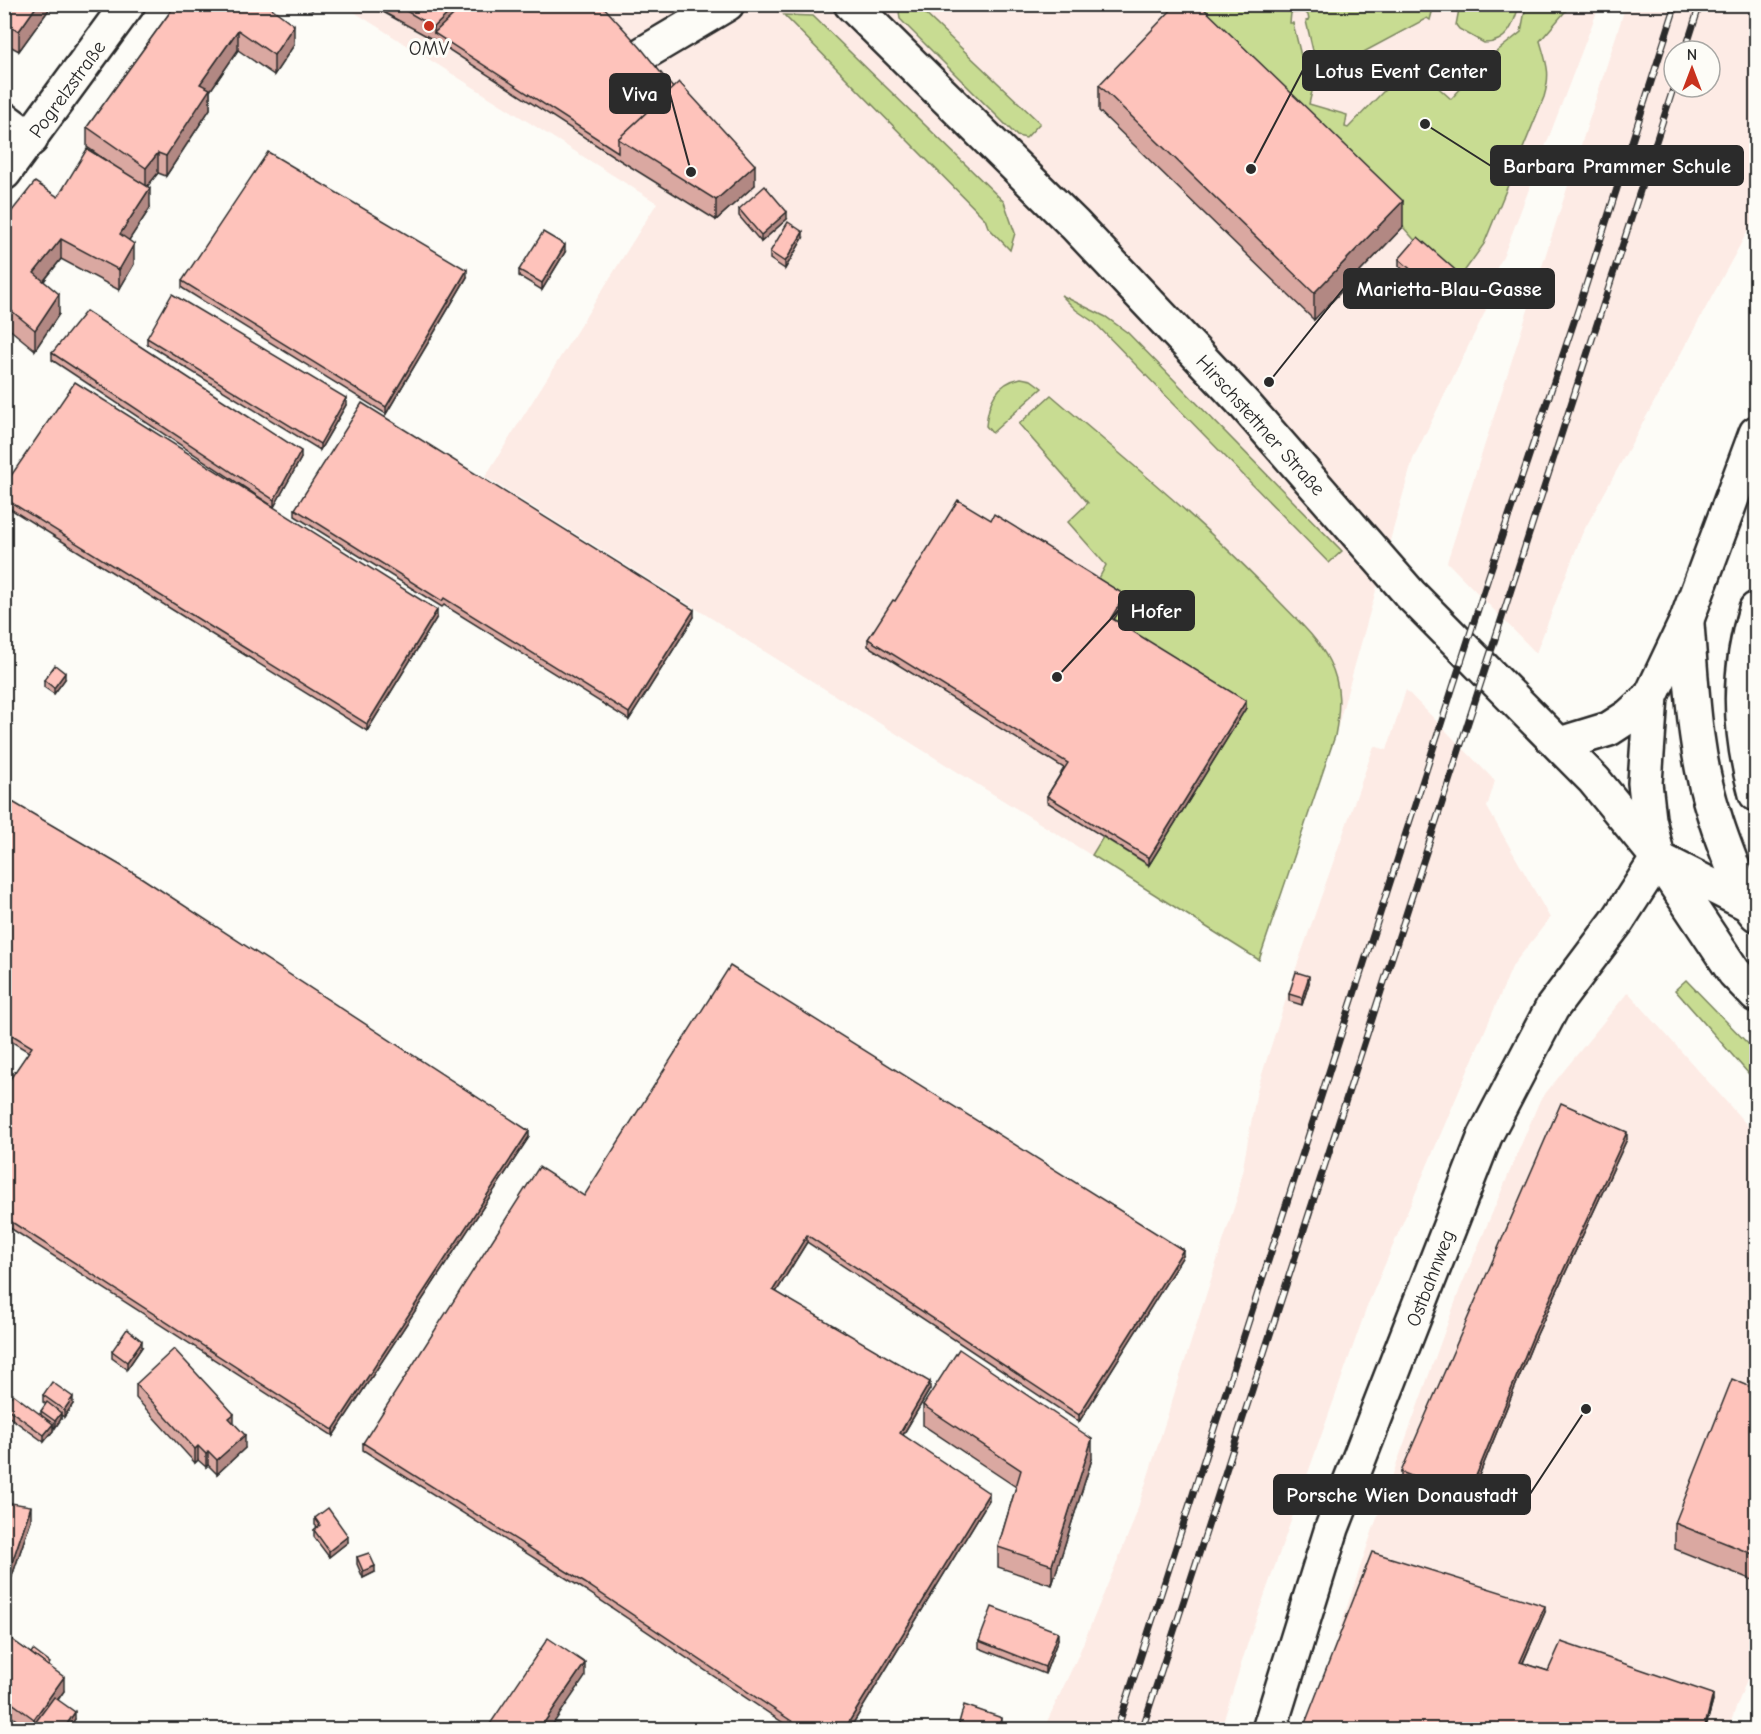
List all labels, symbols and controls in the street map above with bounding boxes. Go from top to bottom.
marker: OMV [422,19,436,33]
street label: Pogrelzstraße [24,36,110,142]
place label: OMV [409,37,449,60]
north arrow [1662,39,1722,99]
text: N [1687,46,1697,64]
callout: Lotus Event Center [1303,51,1500,90]
text: Lotus Event Center [1315,59,1488,83]
callout: Viva [610,74,670,113]
text: Viva [622,82,658,106]
callout: Barbara Prammer Schule [1491,146,1743,185]
text: Barbara Prammer Schule [1503,154,1731,178]
callout: Marietta-Blau-Gasse [1344,269,1554,308]
text: Marietta-Blau-Gasse [1356,277,1542,301]
street label: Hirschstettner Straße [1191,350,1330,500]
callout: Hofer [1119,591,1194,630]
text: Hofer [1131,599,1182,623]
street label: Ostbahnweg [1401,1226,1459,1330]
callout: Porsche Wien Donaustadt [1274,1475,1530,1514]
text: Porsche Wien Donaustadt [1286,1483,1519,1507]

